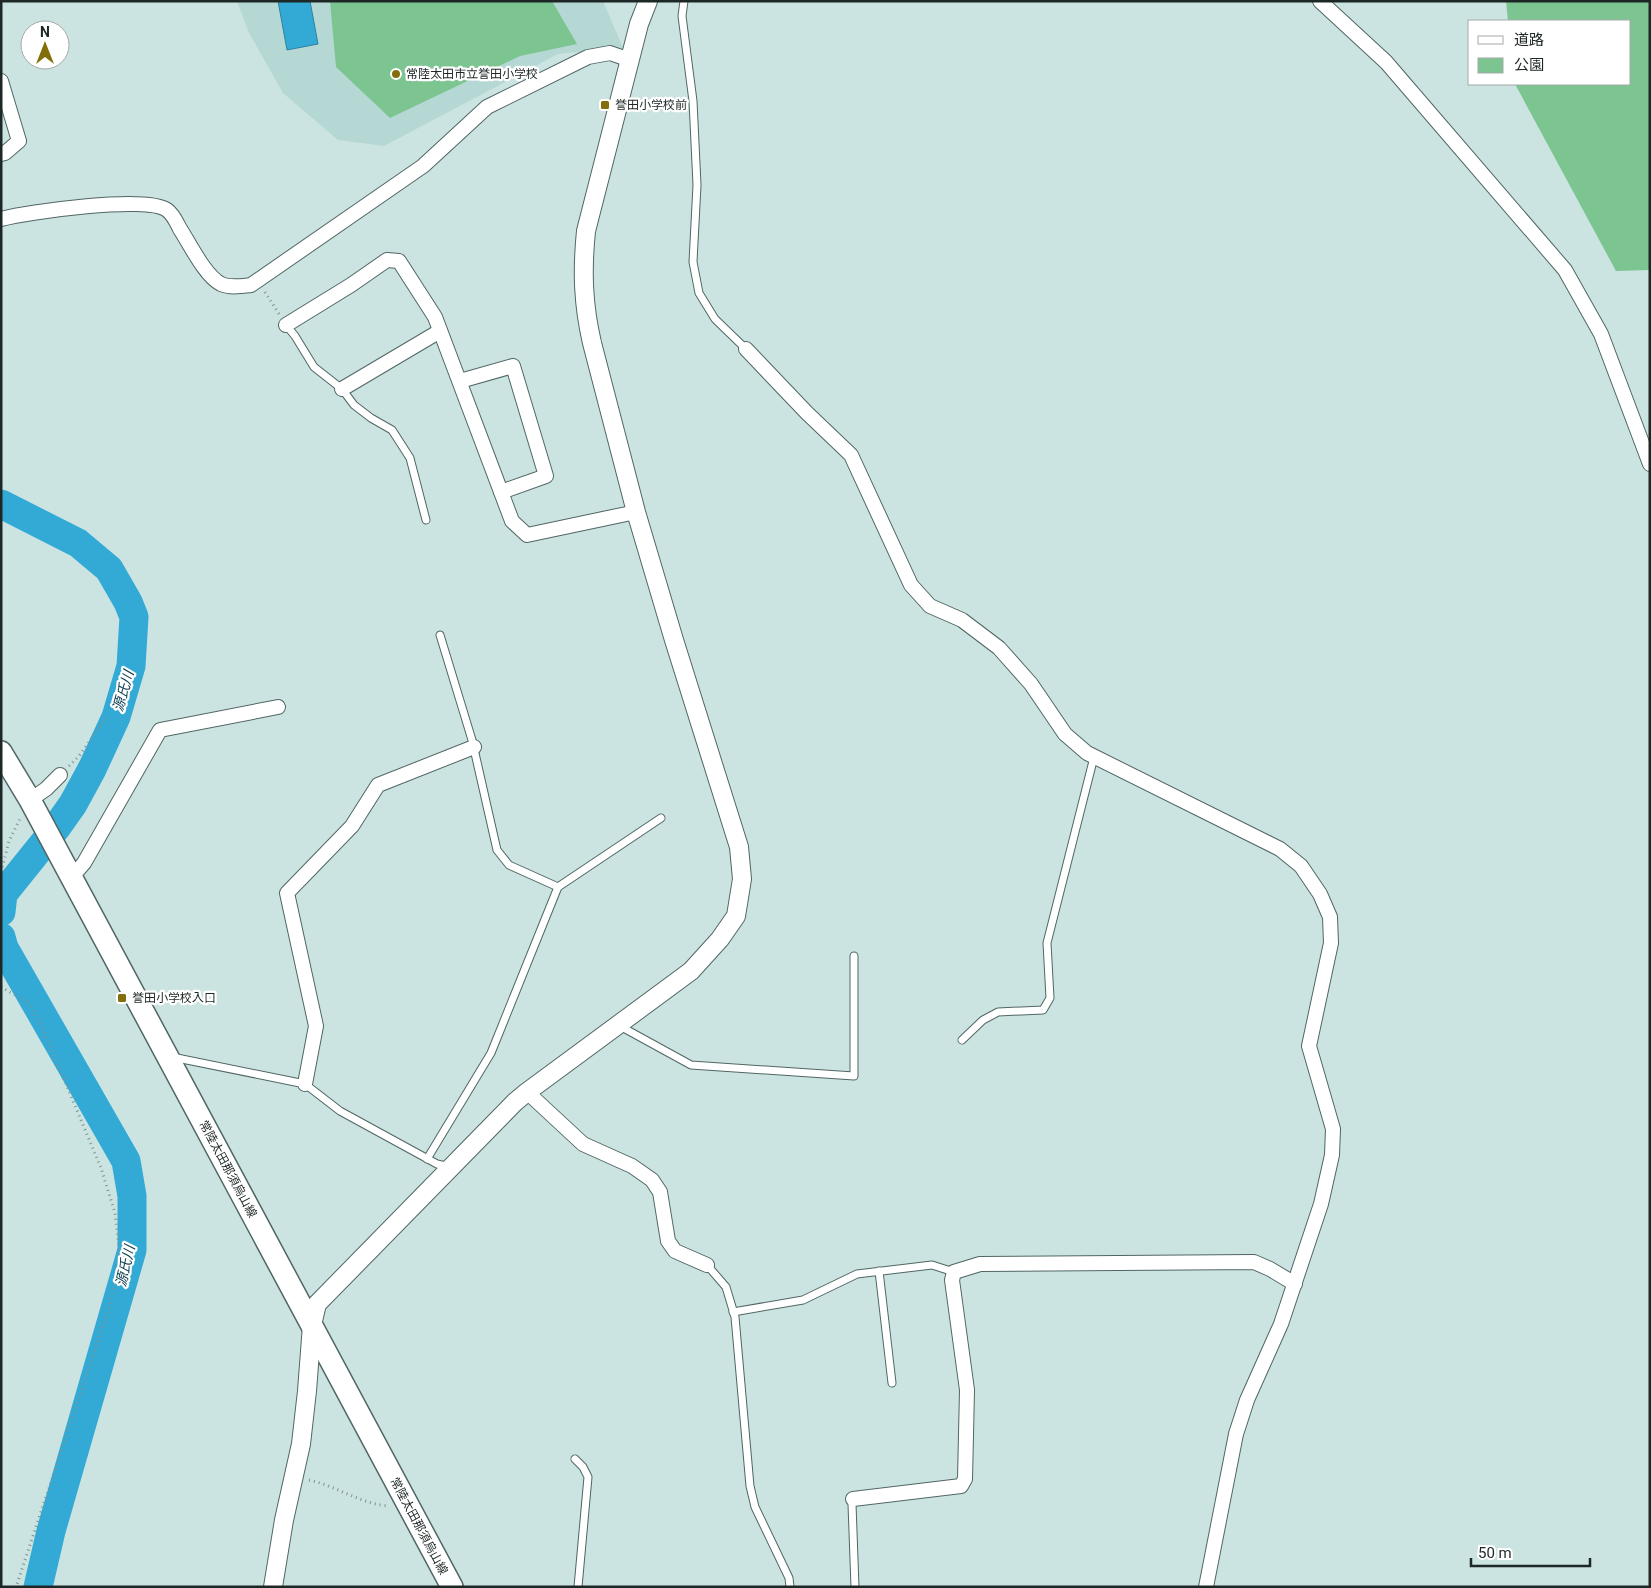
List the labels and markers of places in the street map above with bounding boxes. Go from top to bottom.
place label: 常陸太田市立誉田小学校 [406,67,538,81]
marker: 常陸太田市立誉田小学校 [390,68,402,80]
place label: 誉田小学校前 [615,98,687,112]
marker: 誉田小学校前 [599,99,611,111]
place label: 誉田小学校入口 [132,991,216,1005]
marker: 誉田小学校入口 [116,992,128,1004]

